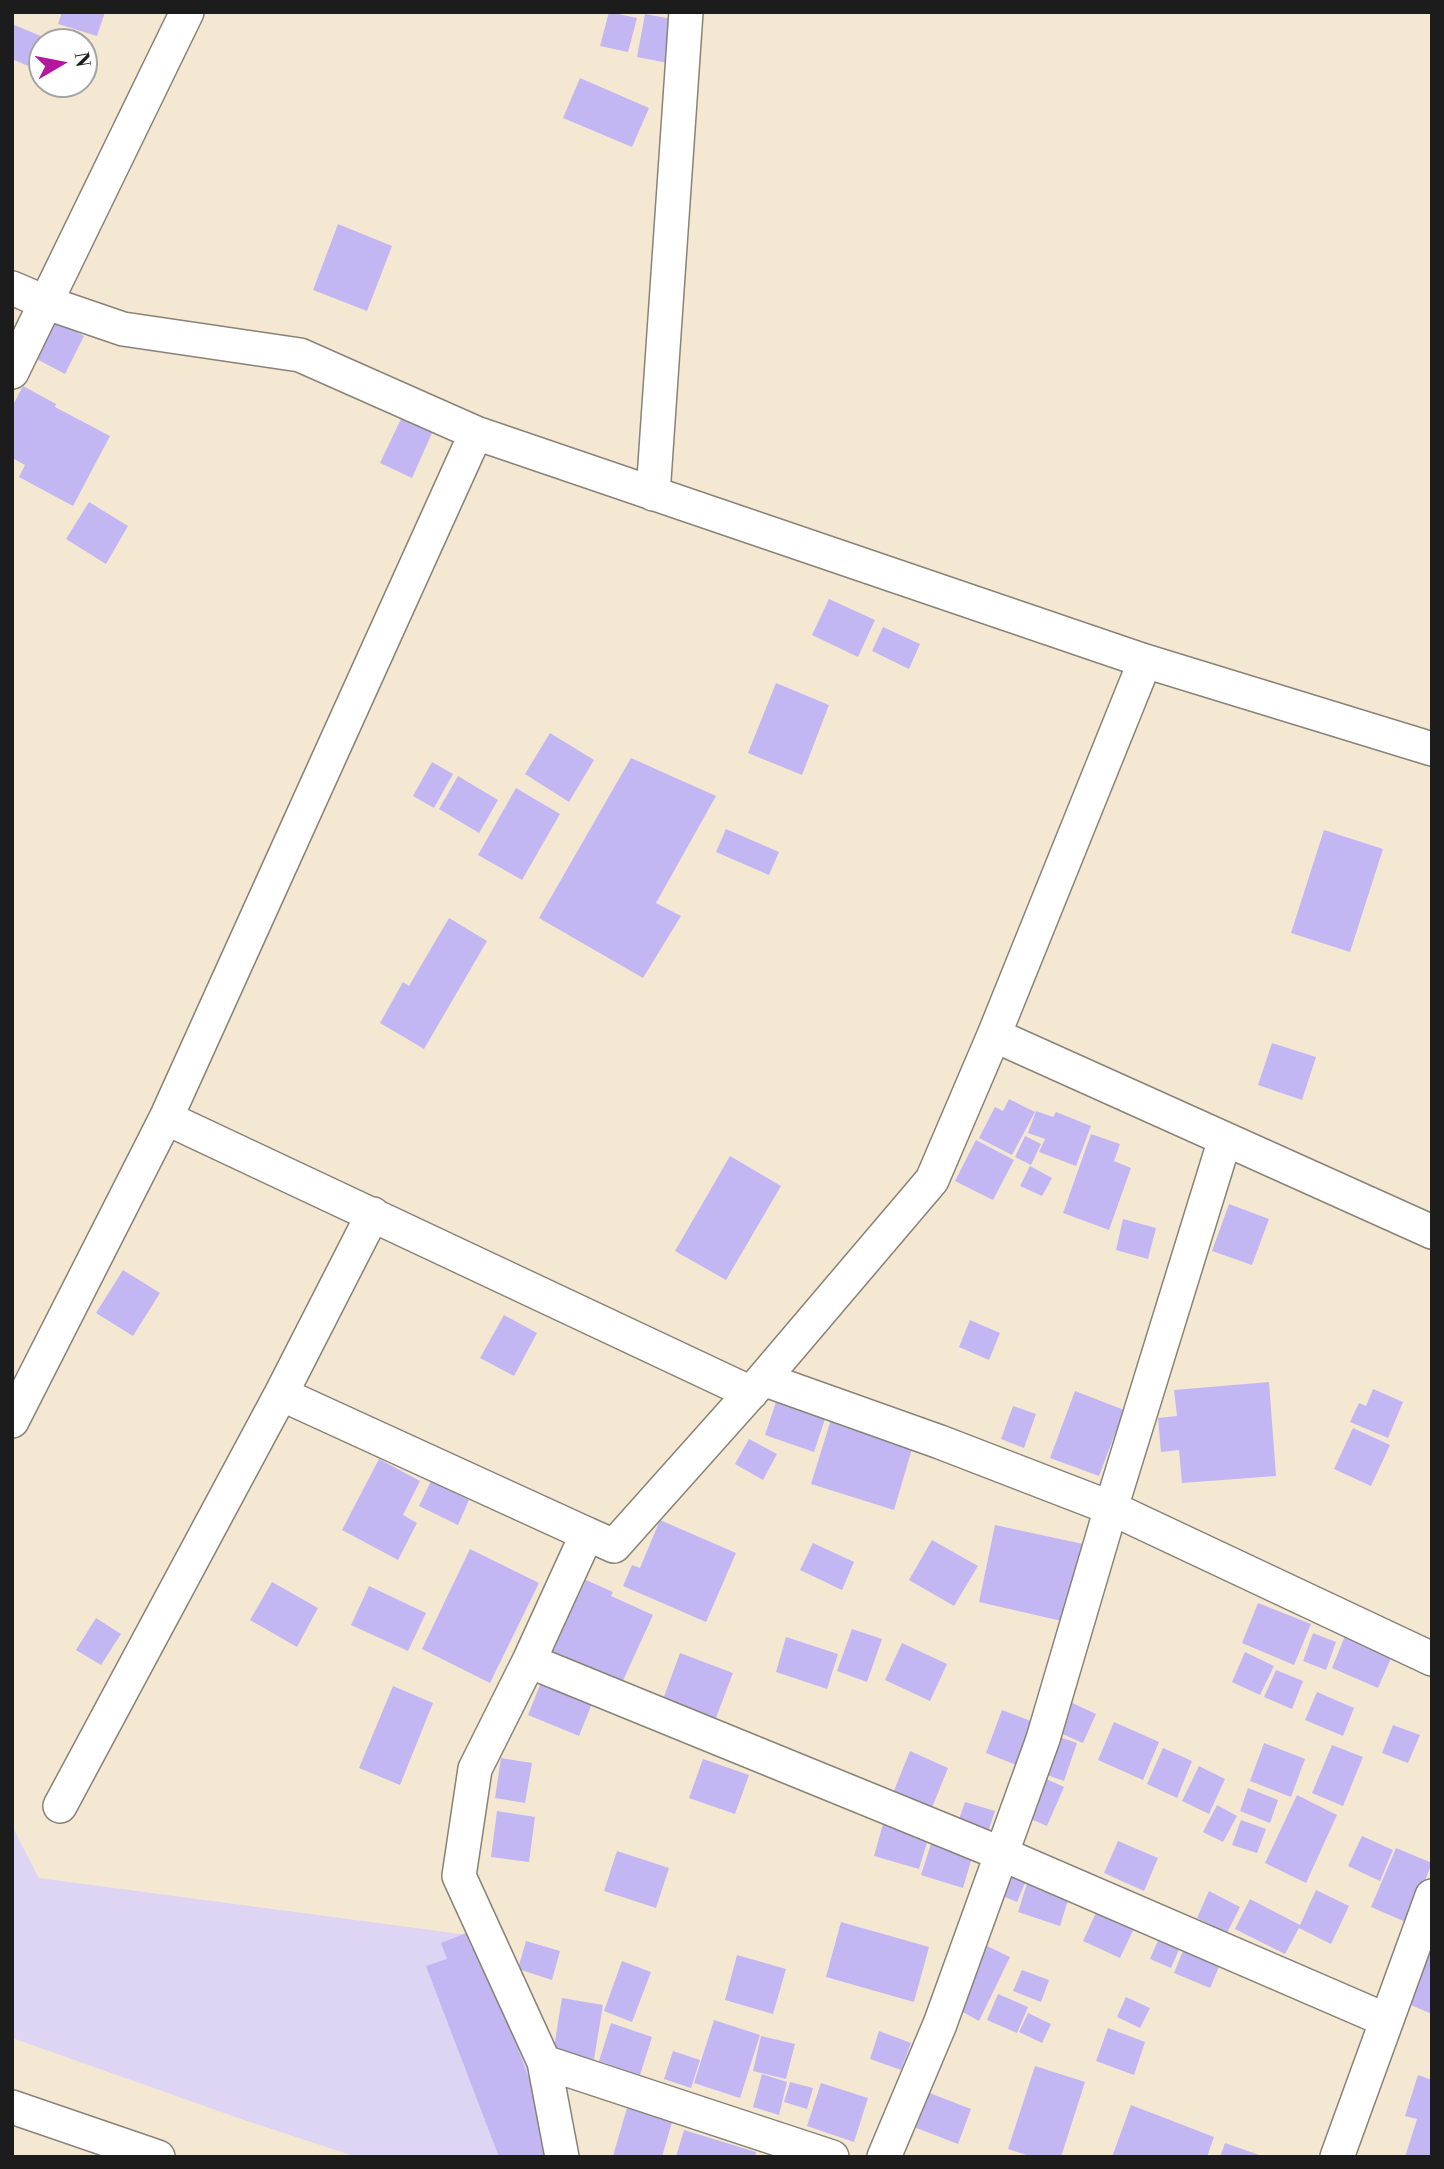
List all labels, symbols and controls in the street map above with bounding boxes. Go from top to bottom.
north arrow [28,28,98,98]
text: N [69,50,95,69]

